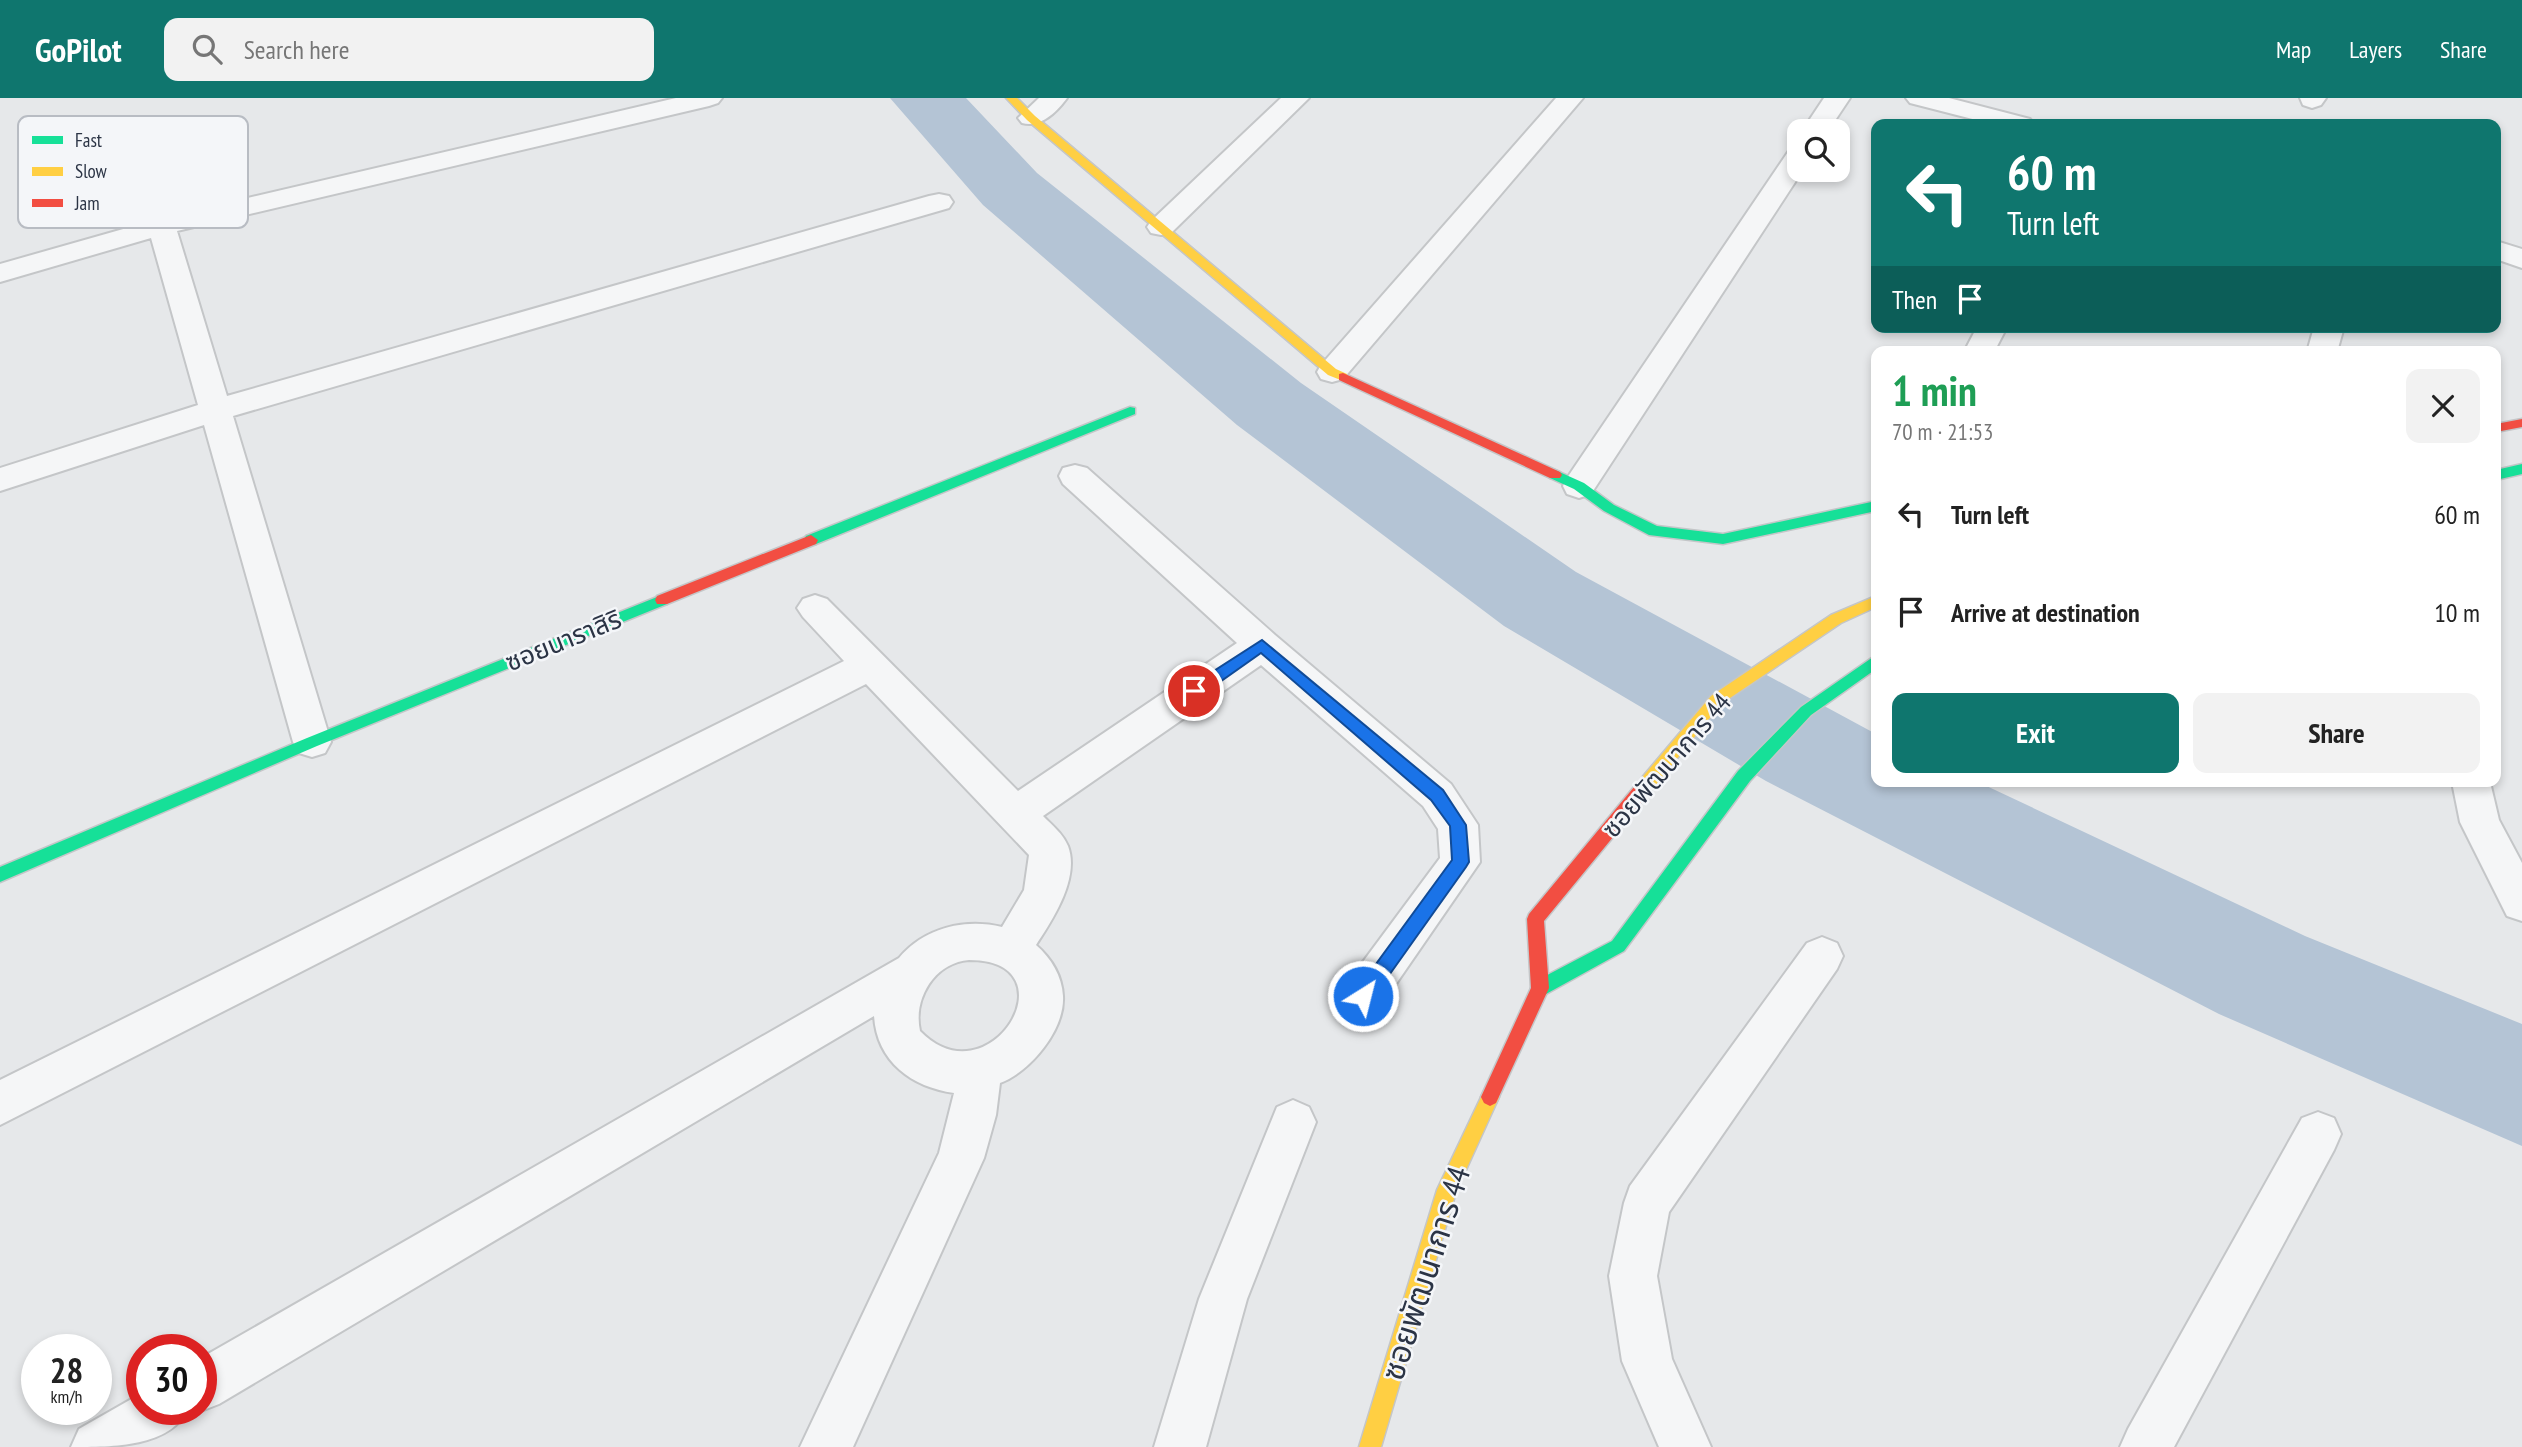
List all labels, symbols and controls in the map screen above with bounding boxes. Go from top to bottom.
search box [164,18,654,81]
text: GoPilot [35,28,122,71]
icon: search [188,30,226,68]
text: Search here [244,33,349,66]
text: Map [2276,34,2311,65]
text: Layers [2349,34,2402,65]
text: Share [2440,34,2487,65]
legend [18,116,248,228]
map controls [1787,119,1850,182]
button: search [1787,119,1850,182]
text: Fast [75,128,103,152]
text: 60 m [2007,140,2096,204]
icon: left [1892,147,1983,238]
text: Slow [75,159,108,183]
text: Jam [74,191,100,215]
text: Turn left [2007,202,2099,244]
icon: arrive [1951,280,1989,318]
text: Then [1892,283,1937,316]
text: 1 min [1892,363,1977,418]
button: close [2406,369,2480,443]
text: 70 m · 21:53 [1892,417,1993,446]
icon: left [1892,495,1930,533]
text: Turn left [1951,498,2029,531]
text: 60 m [2434,498,2480,531]
icon: arrive [1892,593,1930,631]
text: Arrive at destination [1951,596,2140,629]
text: 10 m [2434,596,2480,629]
street label: ซอยนาราสิริ [500,602,626,678]
pin [1164,661,1224,721]
icon: arrive [1175,672,1213,710]
street label: ซอยพัฒนาการ 44 [1594,686,1738,844]
button: Exit [1892,693,2179,773]
button: Share [2193,693,2480,773]
position arrow [1326,959,1400,1033]
street label: ซอยพัฒนาการ 44 [1371,1161,1479,1385]
speed limit sign: 30 [126,1334,217,1425]
text: 28 [50,1347,83,1393]
text: km/h [51,1385,82,1408]

